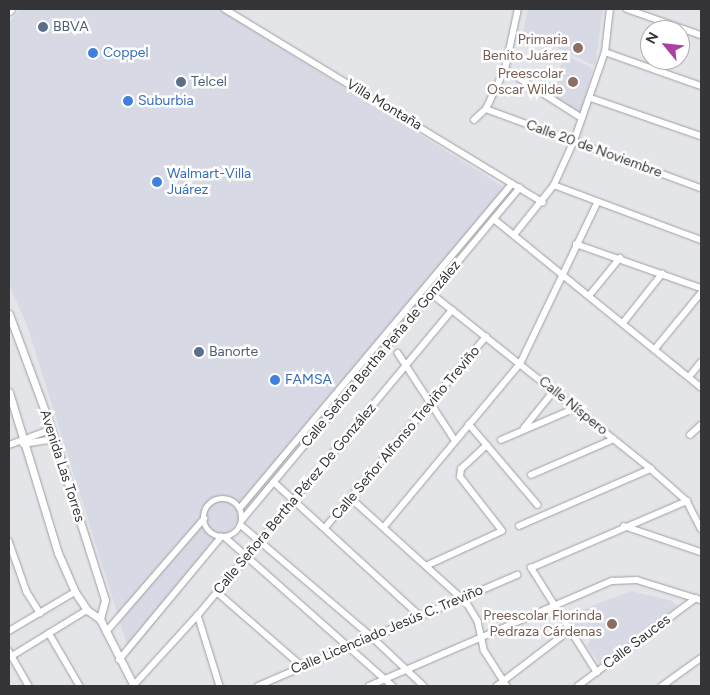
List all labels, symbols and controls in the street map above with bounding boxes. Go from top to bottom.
place label: BBVA [53,19,89,35]
north arrow [640,20,690,70]
marker: BBVA [37,21,49,33]
text: N [642,29,662,47]
place label: Primaria Benito Juárez [483,32,568,64]
marker: Primaria Benito Juárez [572,42,584,54]
place label: Coppel [103,45,148,61]
marker: Coppel [87,47,99,59]
place label: Preescolar Oscar Wilde [487,66,563,98]
place label: Telcel [191,74,227,90]
marker: Telcel [175,76,187,88]
street label: Villa Montaña [343,76,425,134]
marker: Preescolar Oscar Wilde [567,76,579,88]
place label: Suburbia [138,93,194,109]
marker: Suburbia [122,95,134,107]
street label: Calle 20 de Noviembre [524,117,664,181]
place label: Walmart-Villa Juárez [167,166,251,198]
marker: Walmart-Villa Juárez [151,176,163,188]
street label: Calle Señora Bertha Peña de González [298,257,464,451]
street label: Calle Señor Alfonso Treviño Treviño [328,343,484,523]
place label: Banorte [209,344,258,360]
marker: Banorte [193,346,205,358]
place label: FAMSA [285,372,332,388]
street label: Calle Níspero [535,373,611,439]
marker: FAMSA [269,374,281,386]
street label: Calle Señora Bertha Pérez De González [210,400,380,598]
street label: Avenida Las Torres [36,408,88,524]
street label: Calle Licenciado Jesús C. Treviño [288,582,486,678]
place label: Preescolar Florinda Pedraza Cárdenas [483,608,602,640]
street label: Calle Sauces [600,611,674,673]
marker: Preescolar Florinda Pedraza Cárdenas [606,618,618,630]

